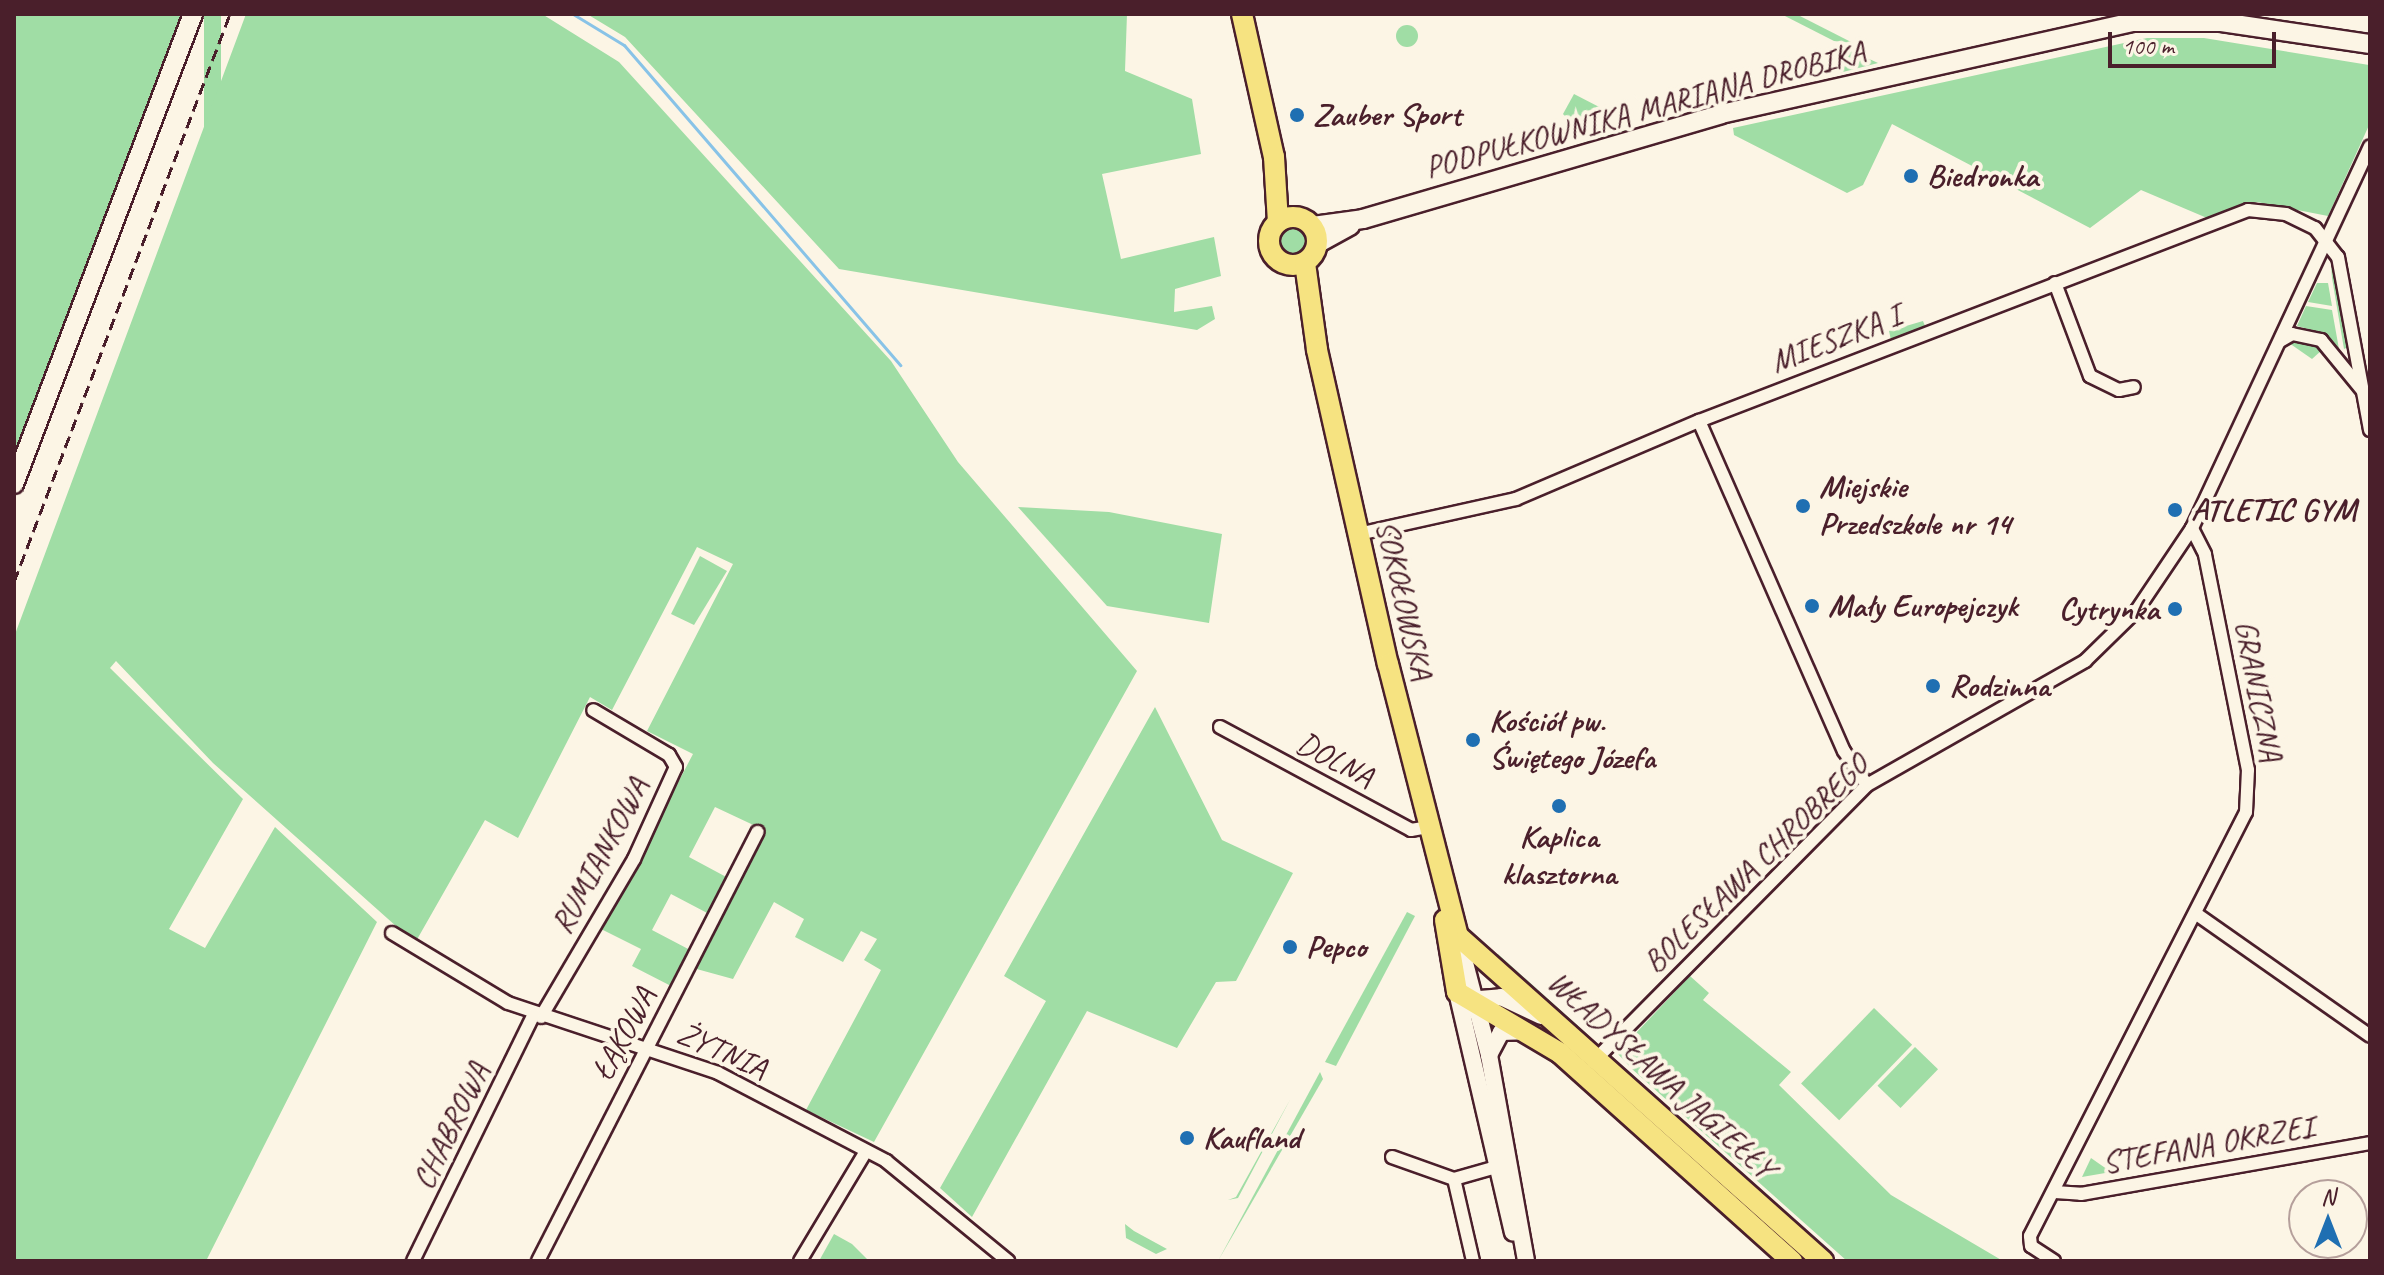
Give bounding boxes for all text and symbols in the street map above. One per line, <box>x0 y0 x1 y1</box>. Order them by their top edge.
scale bar <box>2112 16 2280 66</box>
text: 100 m <box>2122 31 2174 61</box>
street label: PODPUŁKOWNIKA MARIANA DROBIKA <box>1421 33 1869 187</box>
place label: Zauber Sport <box>1313 96 1461 134</box>
marker: Zauber Sport <box>1288 106 1306 124</box>
place label: Biedronka <box>1927 157 2038 195</box>
marker: Biedronka <box>1902 167 1920 185</box>
street label: MIESZKA I <box>1765 297 1907 381</box>
place label: Miejskie Przedszkole nr 14 <box>1819 469 2011 544</box>
place label: ATLETIC GYM <box>2191 491 2355 529</box>
marker: Miejskie Przedszkole nr 14 <box>1794 497 1812 515</box>
marker: ATLETIC GYM <box>2166 501 2184 519</box>
street label: SOKOŁOWSKA <box>1367 517 1441 683</box>
place label: Mały Europejczyk <box>1828 587 2018 625</box>
place label: Cytrynka <box>2059 590 2159 628</box>
marker: Mały Europejczyk <box>1803 597 1821 615</box>
marker: Cytrynka <box>2166 600 2184 618</box>
street label: GRANICZNA <box>2226 617 2290 765</box>
place label: Rodzinna <box>1949 667 2050 705</box>
marker: Rodzinna <box>1924 677 1942 695</box>
place label: Kościół pw. Świętego Józefa <box>1489 703 1655 778</box>
street label: DOLNA <box>1290 724 1380 796</box>
marker: Kościół pw. Świętego Józefa <box>1464 731 1482 749</box>
street label: BOLESŁAWA CHROBREGO <box>1635 747 1877 981</box>
street label: RUMIANKOWA <box>543 772 657 940</box>
marker: Kaplica klasztorna <box>1550 797 1568 815</box>
place label: Kaplica klasztorna <box>1501 819 1617 894</box>
place label: Pepco <box>1306 928 1366 966</box>
marker: Pepco <box>1281 938 1299 956</box>
street label: WŁADYSŁAWA JAGIEŁŁY <box>1539 963 1783 1187</box>
street label: ŁĄKOWA <box>584 981 664 1087</box>
street label: ŻYTNIA <box>671 1014 773 1088</box>
street label: CHABROWA <box>404 1057 498 1195</box>
street label: STEFANA OKRZEI <box>2100 1108 2316 1182</box>
place label: Kaufland <box>1203 1119 1300 1157</box>
marker: Kaufland <box>1178 1129 1196 1147</box>
north arrow <box>2288 1179 2368 1259</box>
text: N <box>2321 1183 2335 1211</box>

